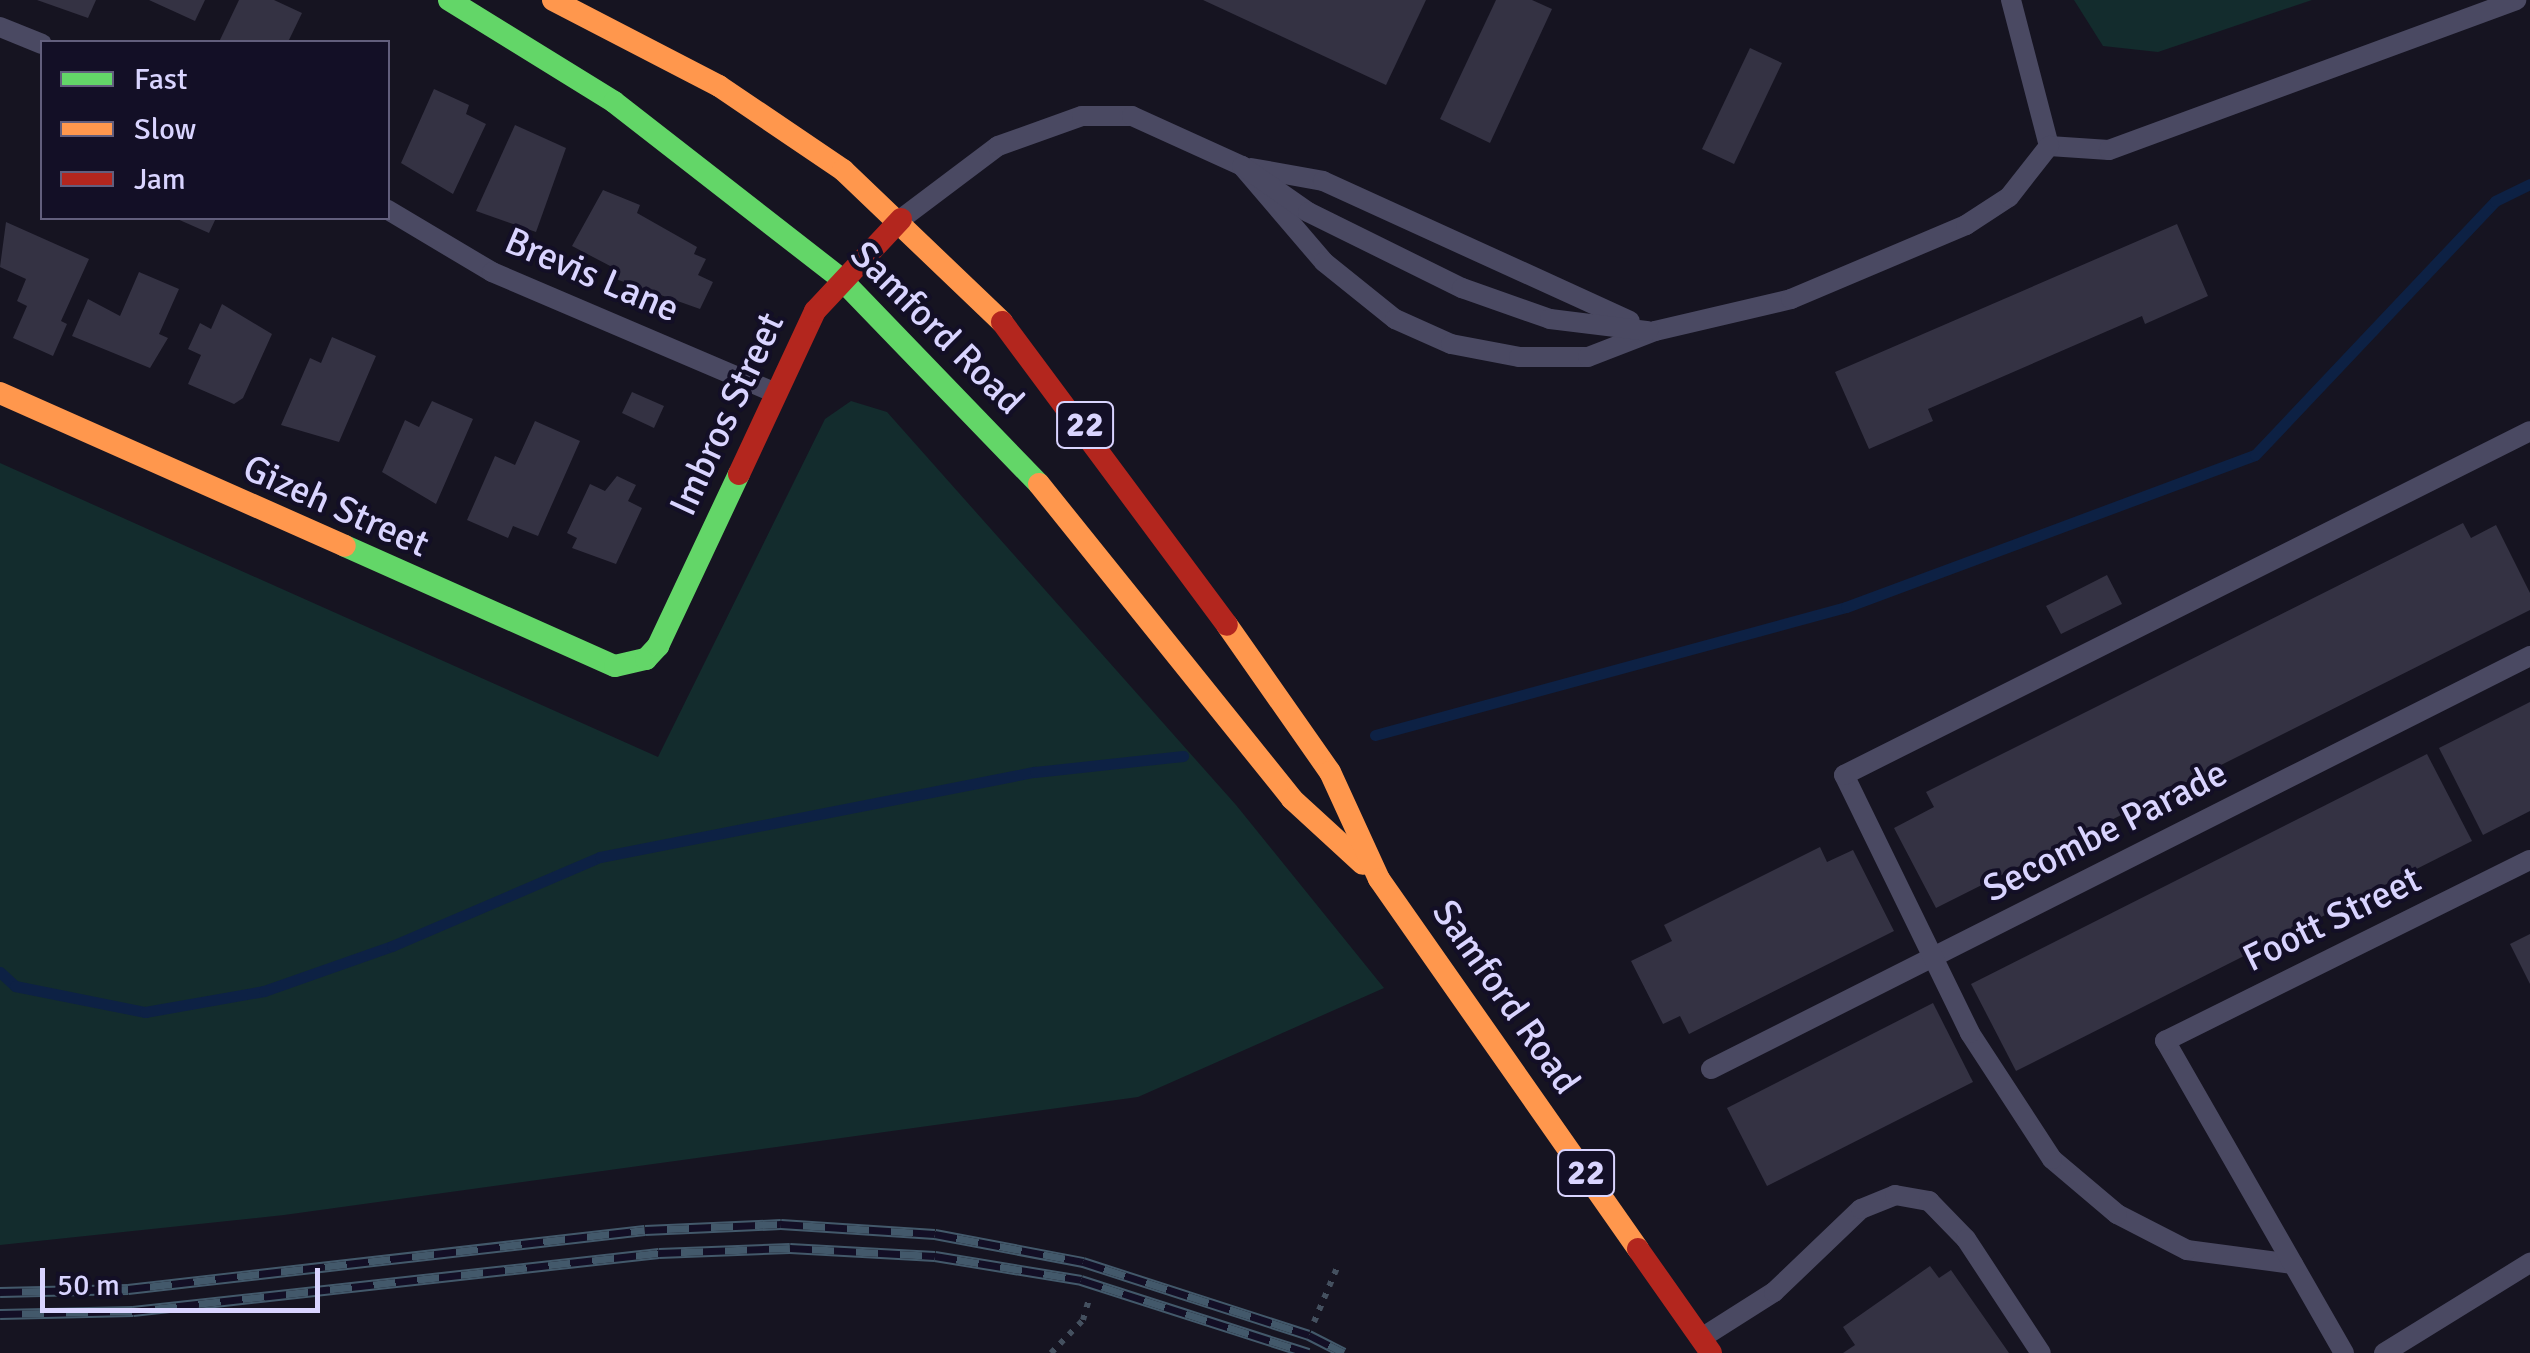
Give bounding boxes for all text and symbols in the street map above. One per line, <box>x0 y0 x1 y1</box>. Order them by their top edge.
legend <box>40 40 390 220</box>
text: Fast <box>134 61 187 98</box>
text: Slow <box>134 111 196 148</box>
text: Jam <box>134 161 186 198</box>
street label: Brevis Lane <box>498 218 686 332</box>
street label: Samford Road <box>841 232 1033 424</box>
street label: Imbros Street <box>660 305 794 523</box>
road number: 22 <box>1055 395 1115 455</box>
street label: Gizeh Street <box>236 445 436 567</box>
street label: Secombe Parade <box>1976 750 2234 912</box>
street label: Foott Street <box>2236 856 2428 982</box>
street label: Samford Road <box>1422 891 1590 1103</box>
road number: 22 <box>1556 1143 1616 1203</box>
scale bar <box>45 1248 325 1310</box>
text: 50 m <box>57 1267 120 1304</box>

